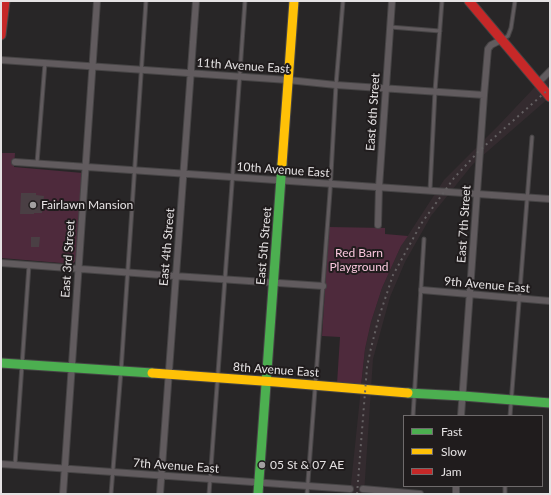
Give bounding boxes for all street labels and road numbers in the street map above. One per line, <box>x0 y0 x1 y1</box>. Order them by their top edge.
street label: 11th Avenue East <box>196 56 290 76</box>
street label: East 6th Street <box>363 73 383 151</box>
street label: 10th Avenue East <box>236 160 330 180</box>
street label: East 7th Street <box>454 185 474 263</box>
street label: East 5th Street <box>253 207 275 285</box>
street label: East 4th Street <box>156 208 178 286</box>
street label: East 3rd Street <box>58 220 78 298</box>
street label: 9th Avenue East <box>443 274 531 296</box>
street label: 8th Avenue East <box>233 360 319 380</box>
street label: 7th Avenue East <box>133 456 219 476</box>

